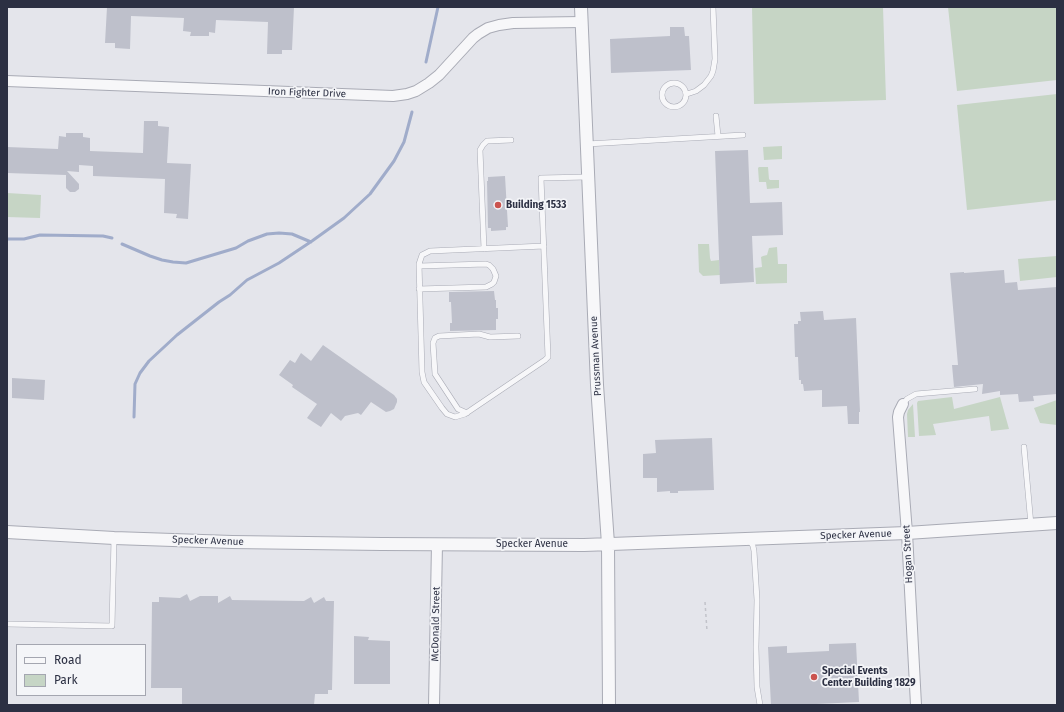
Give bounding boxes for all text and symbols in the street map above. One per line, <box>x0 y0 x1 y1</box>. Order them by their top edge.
street label: Iron Fighter Drive <box>268 86 346 100</box>
place label: Building 1533 <box>506 199 566 211</box>
marker: Building 1533 <box>493 200 503 210</box>
street label: Prussman Avenue <box>588 316 604 396</box>
street label: Hogan Street <box>900 524 916 584</box>
street label: Specker Avenue <box>820 528 892 542</box>
street label: Specker Avenue <box>172 534 244 548</box>
street label: Specker Avenue <box>496 538 568 550</box>
street label: McDonald Street <box>429 587 443 661</box>
legend <box>16 644 146 696</box>
text: Road <box>54 653 82 667</box>
place label: Special Events Center Building 1829 <box>822 665 916 688</box>
marker: Special Events Center Building 1829 <box>809 672 819 682</box>
text: Park <box>54 673 78 687</box>

